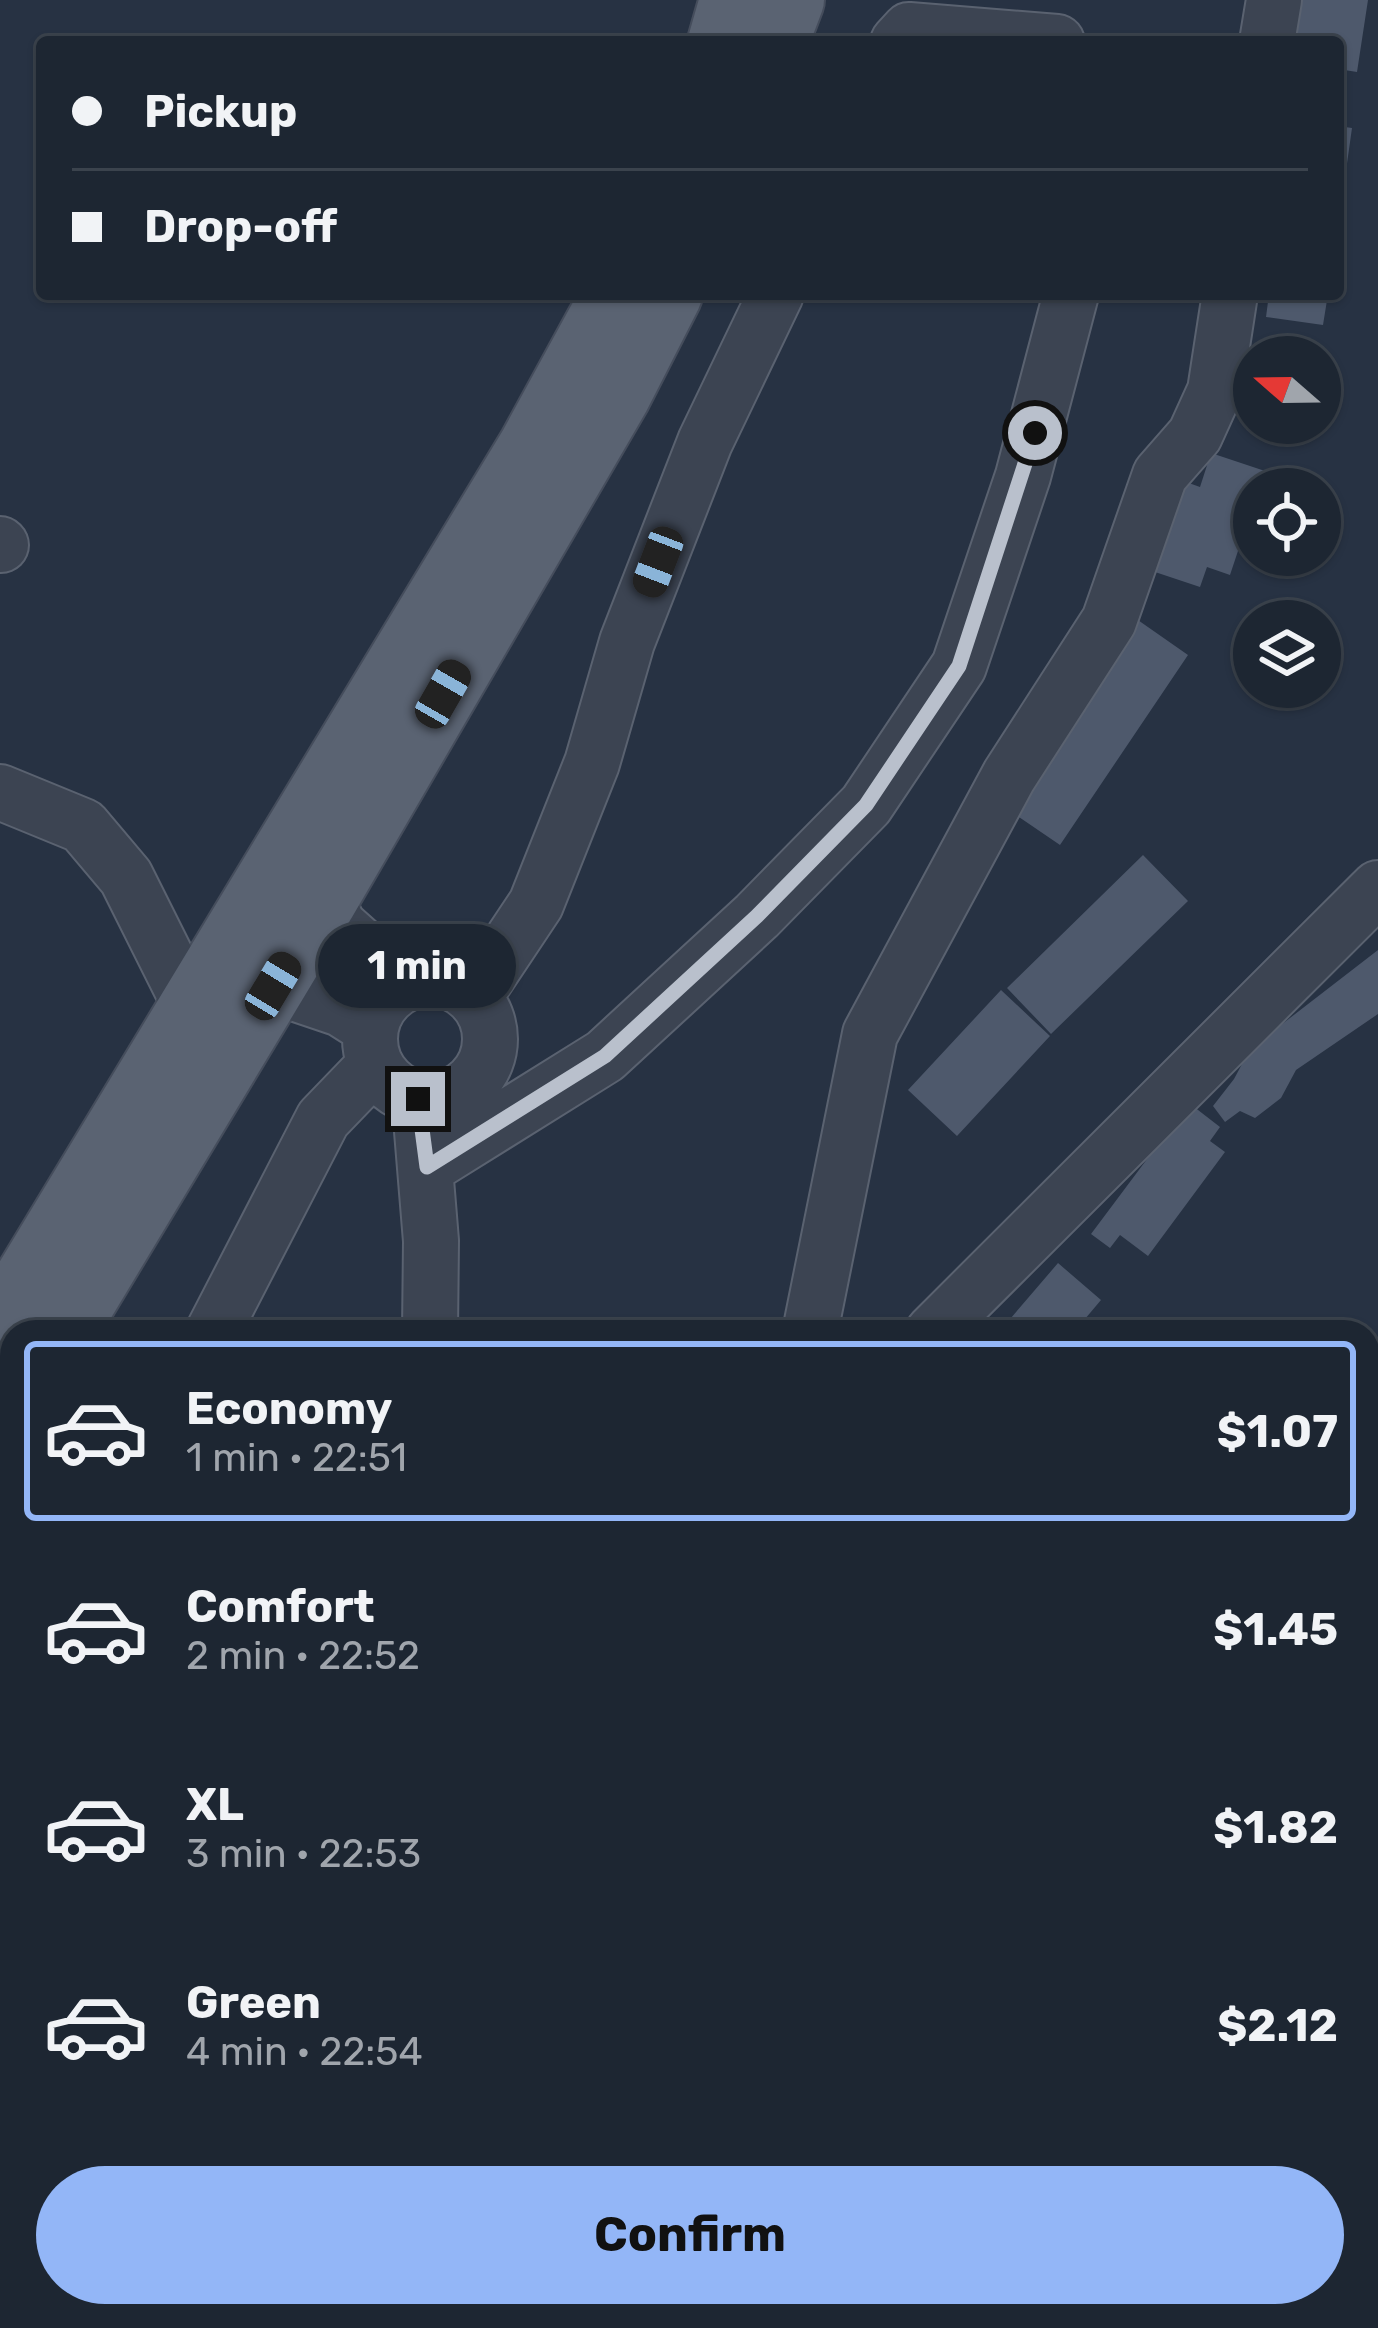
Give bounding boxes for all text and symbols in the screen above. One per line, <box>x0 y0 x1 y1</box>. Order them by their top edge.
text: Pickup <box>144 85 297 138</box>
text: Drop-off <box>144 200 337 253</box>
north arrow <box>1233 336 1341 444</box>
map controls <box>1233 336 1341 708</box>
route start <box>1008 406 1062 460</box>
button: locate <box>1233 468 1341 576</box>
car <box>628 522 688 602</box>
button: layers <box>1233 600 1341 708</box>
car <box>409 654 477 734</box>
callout: 1 min <box>319 925 517 1009</box>
text: 1 min <box>367 943 467 989</box>
car <box>239 946 307 1026</box>
route end <box>391 1072 445 1126</box>
icon: car <box>42 1377 150 1485</box>
text: Economy <box>186 1382 392 1435</box>
text: $1.07 <box>1217 1405 1338 1458</box>
text: 1 min · 22:51 <box>186 1435 407 1481</box>
icon: car <box>42 1575 150 1683</box>
text: Comfort <box>186 1580 375 1633</box>
text: $1.45 <box>1213 1603 1338 1656</box>
text: 2 min · 22:52 <box>186 1633 420 1679</box>
icon: car <box>42 1773 150 1881</box>
text: XL <box>186 1778 244 1831</box>
text: $1.82 <box>1213 1801 1338 1854</box>
text: 3 min · 22:53 <box>186 1831 421 1877</box>
icon: car <box>42 1971 150 2079</box>
text: Green <box>186 1976 321 2029</box>
text: $2.12 <box>1217 1999 1338 2052</box>
text: 4 min · 22:54 <box>186 2029 423 2075</box>
button: Confirm <box>36 2166 1344 2304</box>

